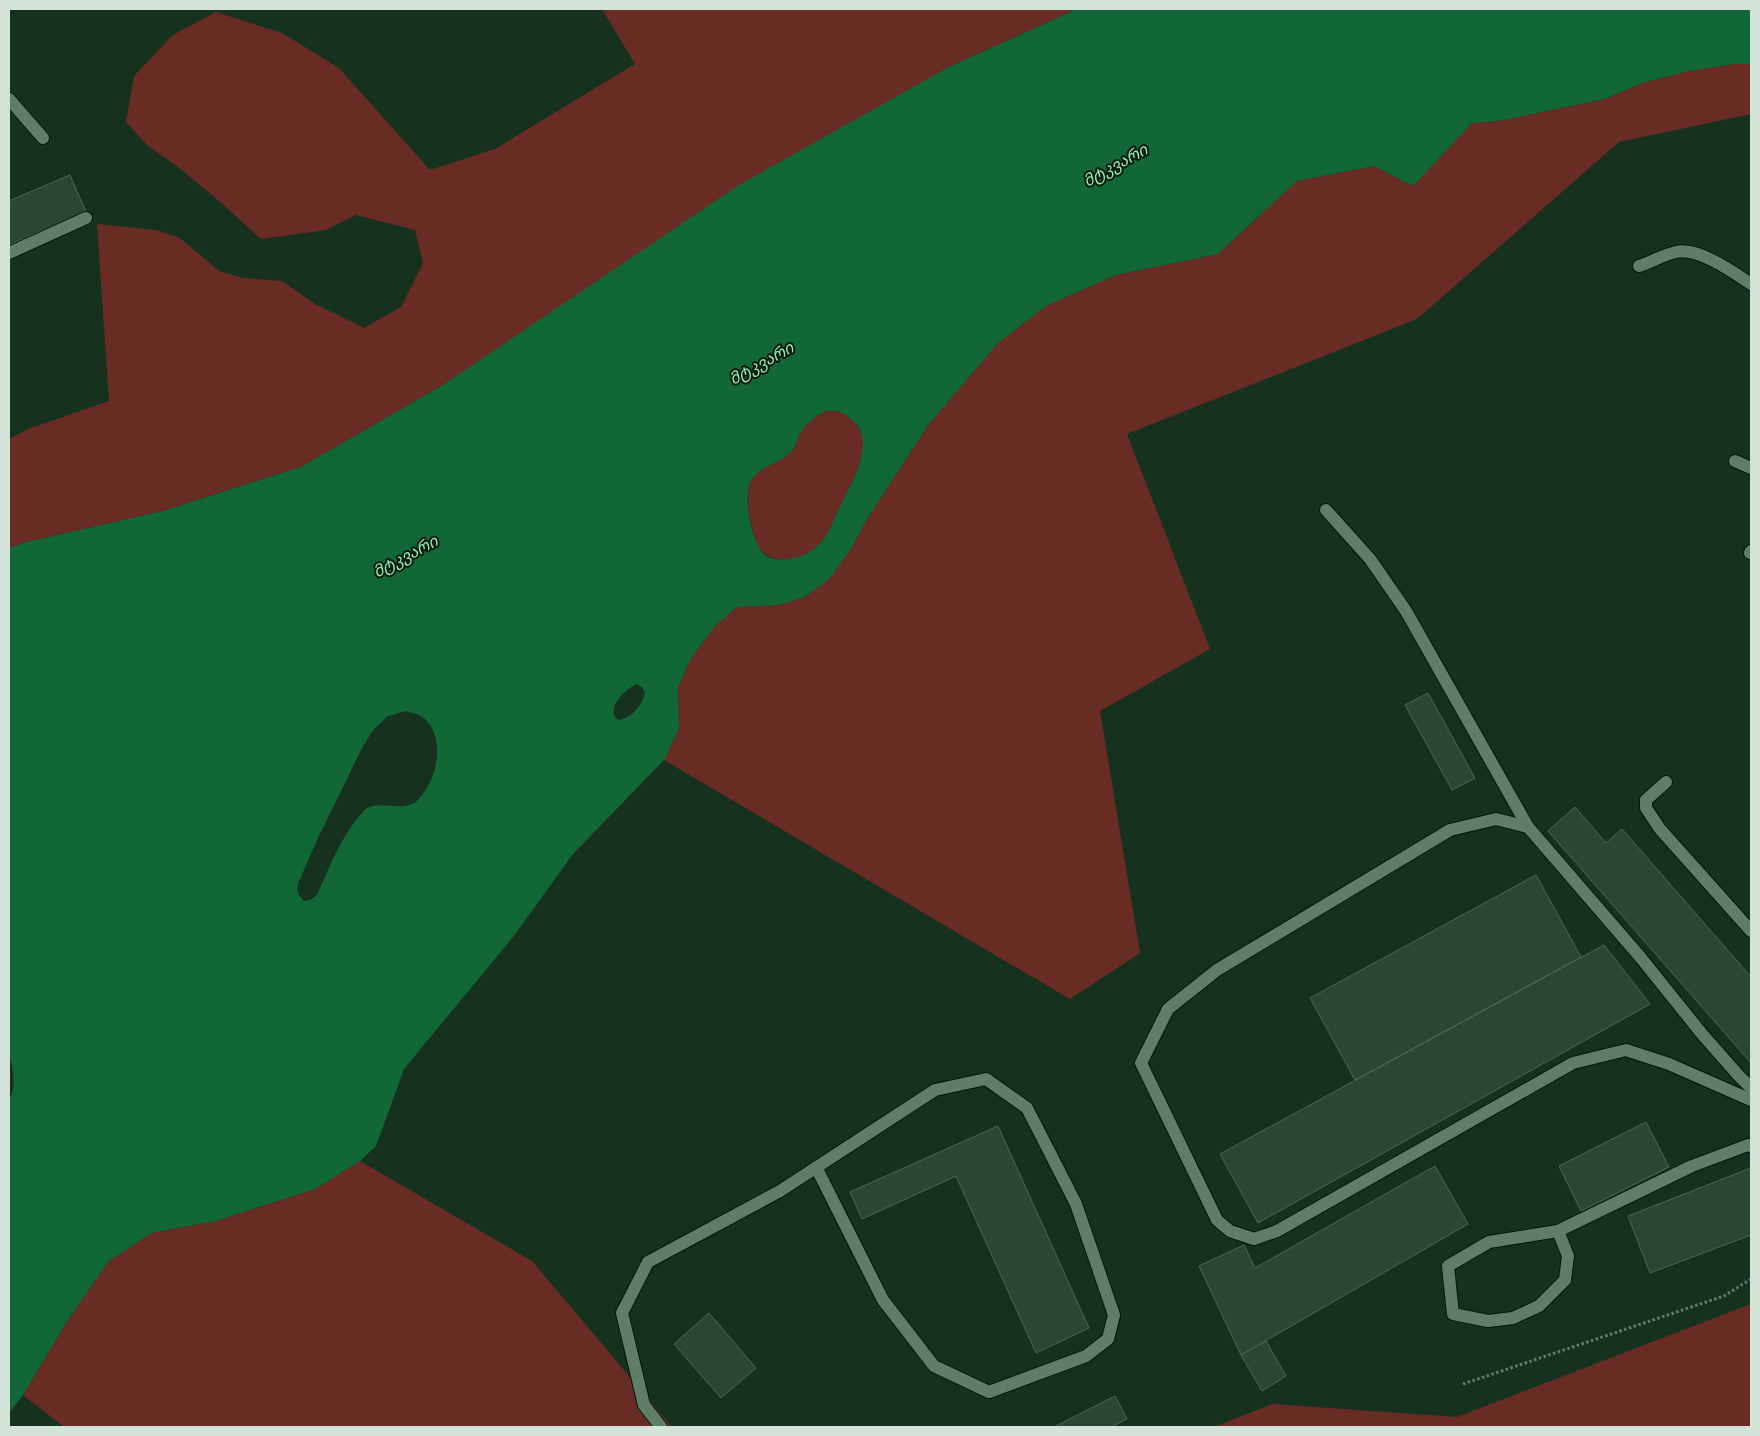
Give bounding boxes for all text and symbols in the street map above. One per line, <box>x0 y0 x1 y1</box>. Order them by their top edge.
water label: მტკვარი <box>1080 140 1152 192</box>
water label: მტკვარი <box>726 338 798 390</box>
water label: მტკვარი <box>370 532 442 582</box>

